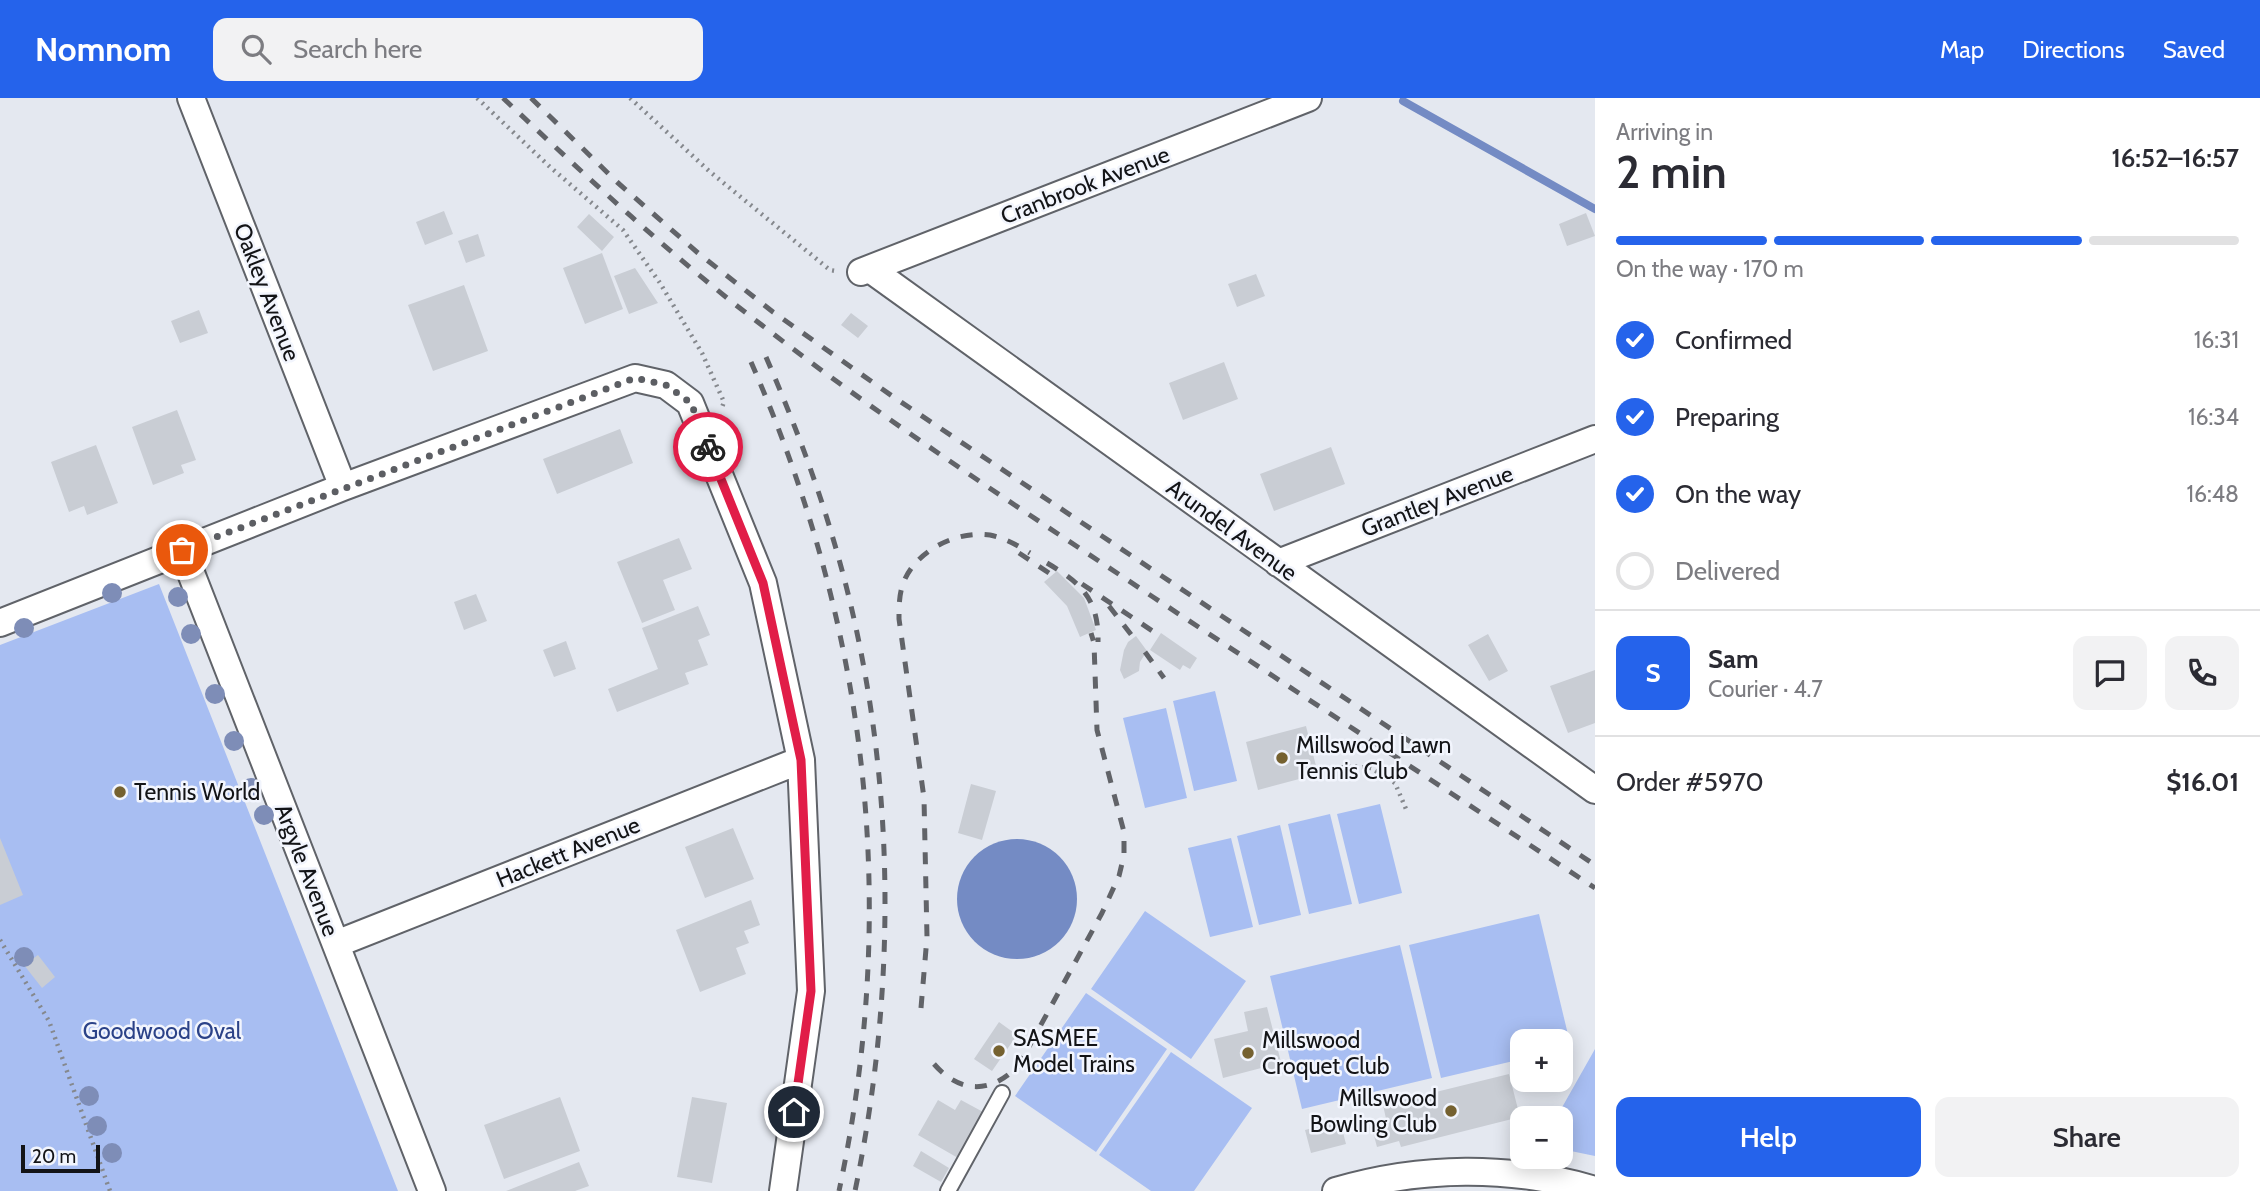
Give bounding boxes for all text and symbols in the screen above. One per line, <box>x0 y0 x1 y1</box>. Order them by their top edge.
search box <box>213 18 703 81</box>
text: Nomnom <box>35 29 171 69</box>
icon: search <box>237 30 275 68</box>
text: Search here <box>293 33 422 65</box>
text: Map <box>1940 35 1984 64</box>
text: Directions <box>2022 35 2125 64</box>
text: Saved <box>2163 35 2225 64</box>
text: Arriving in <box>1616 118 1713 146</box>
street label: Cranbrook Avenue <box>997 140 1174 230</box>
text: 16:52–16:57 <box>2112 142 2239 174</box>
text: 2 min <box>1616 144 1727 200</box>
street label: Oakley Avenue <box>228 219 306 365</box>
text: On the way · 170 m <box>1616 255 1804 283</box>
icon: check <box>1616 321 1654 359</box>
text: Confirmed <box>1675 324 1792 356</box>
text: 16:31 <box>2194 326 2239 354</box>
icon: check <box>1616 398 1654 436</box>
text: Preparing <box>1675 401 1779 433</box>
text: 16:34 <box>2188 403 2239 431</box>
courier <box>673 412 743 482</box>
icon: bike <box>689 428 727 466</box>
street label: Grantley Avenue <box>1357 459 1517 543</box>
street label: Arundel Avenue <box>1161 473 1303 587</box>
icon: check <box>1616 475 1654 513</box>
text: On the way <box>1675 478 1801 510</box>
text: 16:48 <box>2186 480 2239 508</box>
pin <box>152 520 212 580</box>
icon: bag <box>163 531 201 569</box>
text: Delivered <box>1675 555 1780 587</box>
button: chat <box>2073 636 2147 710</box>
button: phone <box>2165 636 2239 710</box>
text: Sam <box>1708 643 1759 675</box>
text: S <box>1645 657 1661 689</box>
text: Courier · 4.7 <box>1708 675 1823 703</box>
place label: Millswood Lawn Tennis Club <box>1296 731 1451 785</box>
marker: Millswood Lawn Tennis Club <box>1274 750 1290 766</box>
text: Order #5970 <box>1616 766 1764 798</box>
text: $16.01 <box>2166 766 2239 798</box>
place label: Tennis World <box>134 778 260 806</box>
marker: Tennis World <box>112 784 128 800</box>
street label: Argyle Avenue <box>269 800 345 940</box>
street label: Hackett Avenue <box>492 810 644 894</box>
park label: Goodwood Oval <box>83 1017 242 1045</box>
place label: SASMEE Model Trains <box>1013 1024 1135 1078</box>
place label: Millswood Croquet Club <box>1262 1026 1390 1080</box>
map controls <box>1510 1029 1573 1169</box>
button: + <box>1510 1029 1573 1092</box>
marker: SASMEE Model Trains <box>991 1043 1007 1059</box>
marker: Millswood Croquet Club <box>1240 1045 1256 1061</box>
pin <box>764 1082 824 1142</box>
place label: Millswood Bowling Club <box>1310 1084 1437 1138</box>
icon: home <box>775 1093 813 1131</box>
button: Help <box>1616 1097 1921 1177</box>
button: Share <box>1935 1097 2239 1177</box>
marker: Millswood Bowling Club <box>1443 1103 1459 1119</box>
button: − <box>1510 1106 1573 1169</box>
scale bar <box>21 1142 100 1174</box>
text: 20 m <box>32 1145 76 1168</box>

